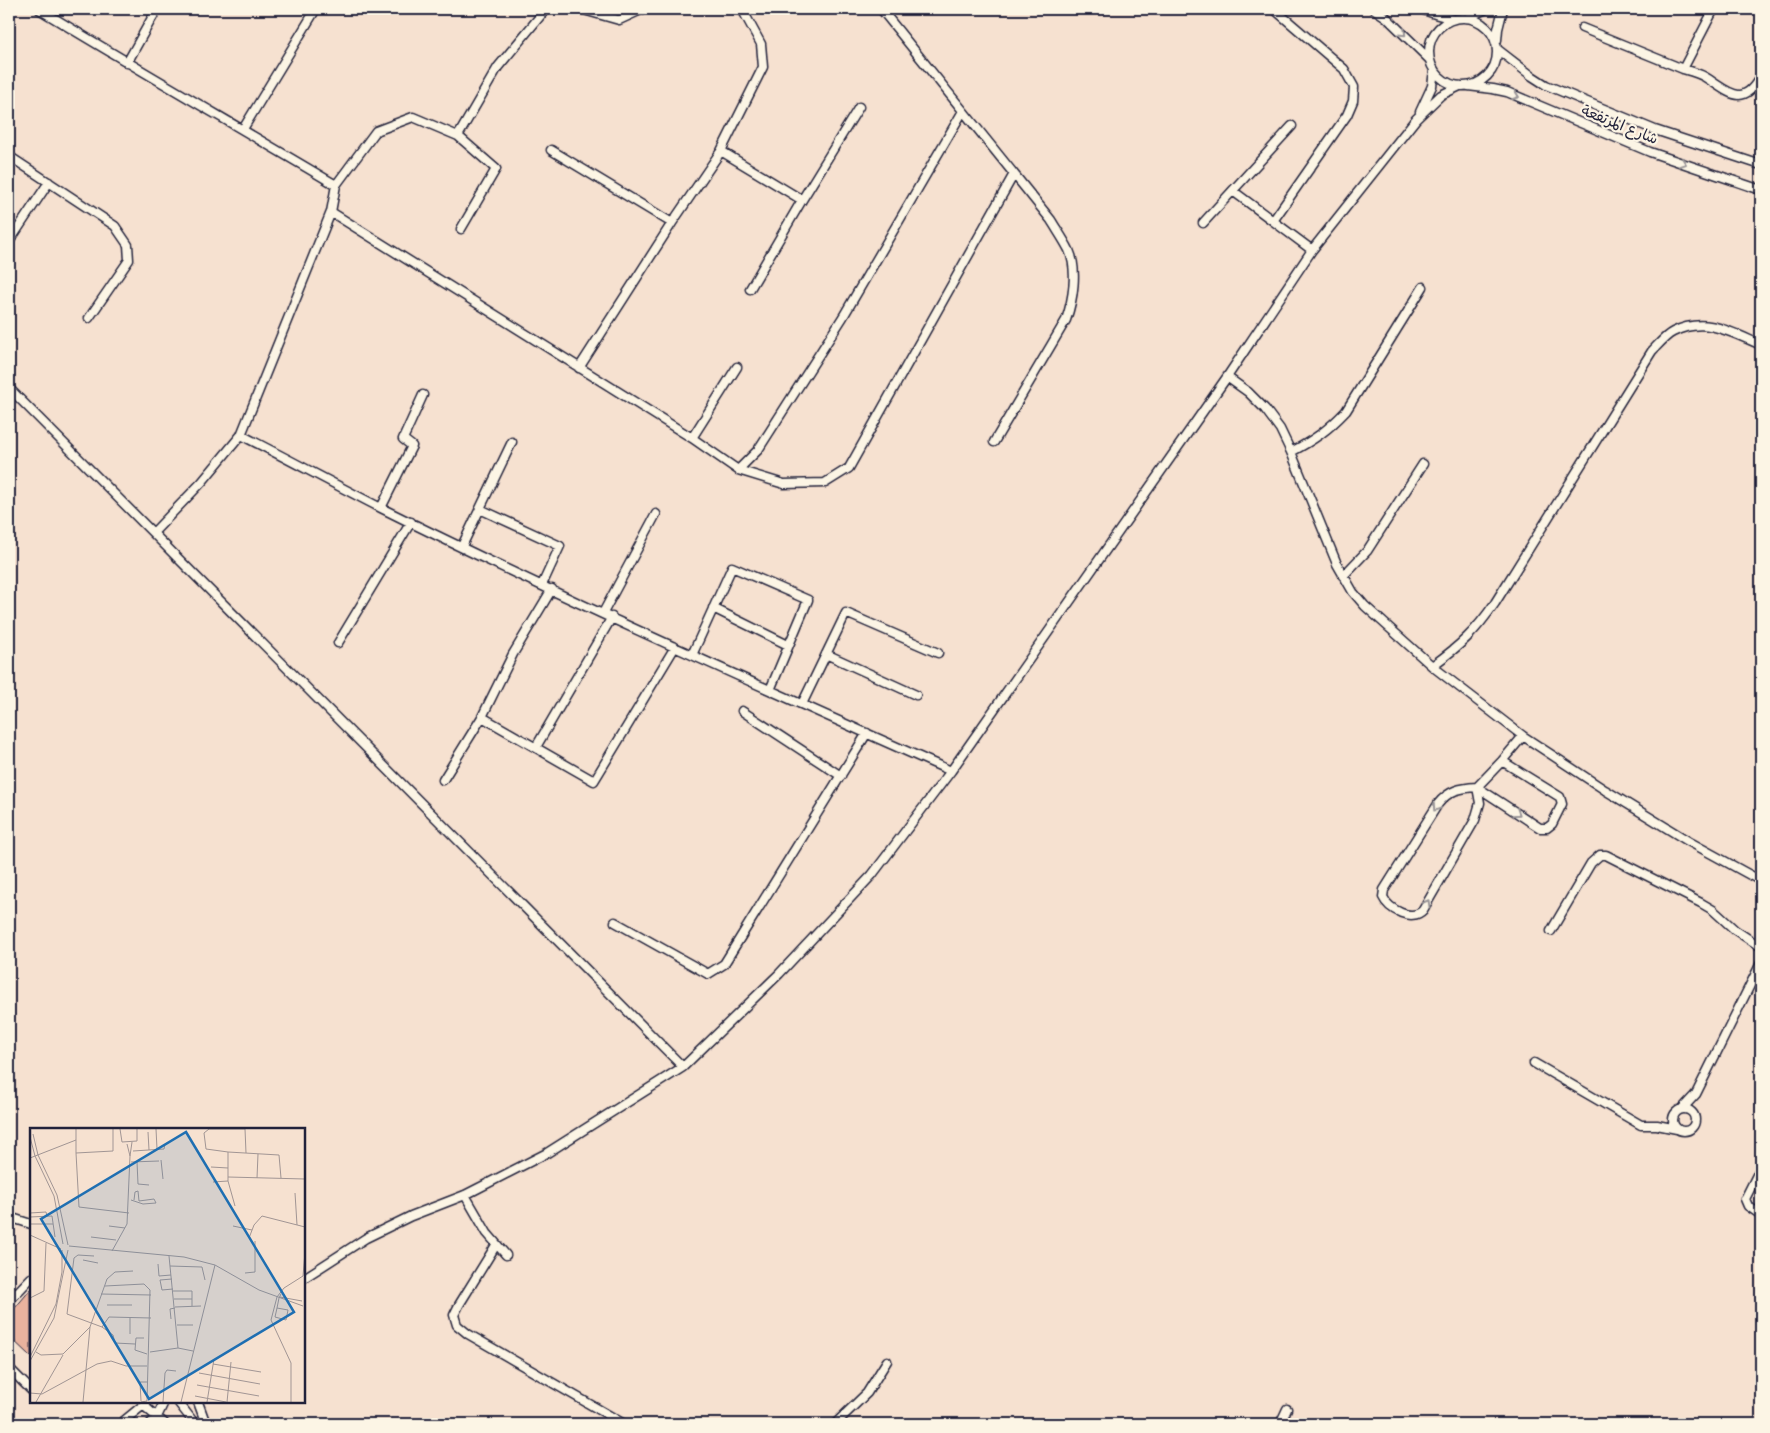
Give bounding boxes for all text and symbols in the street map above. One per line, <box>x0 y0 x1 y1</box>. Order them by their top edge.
one-way arrow <box>1397 28 1406 37</box>
one-way arrow <box>1511 90 1520 100</box>
street label: شارع المرتفعة <box>1578 100 1661 149</box>
one-way arrow <box>1678 157 1686 167</box>
one-way arrow <box>1433 802 1442 811</box>
one-way arrow <box>1512 807 1521 816</box>
one-way arrow <box>1421 900 1431 909</box>
inset map <box>30 1128 305 1403</box>

